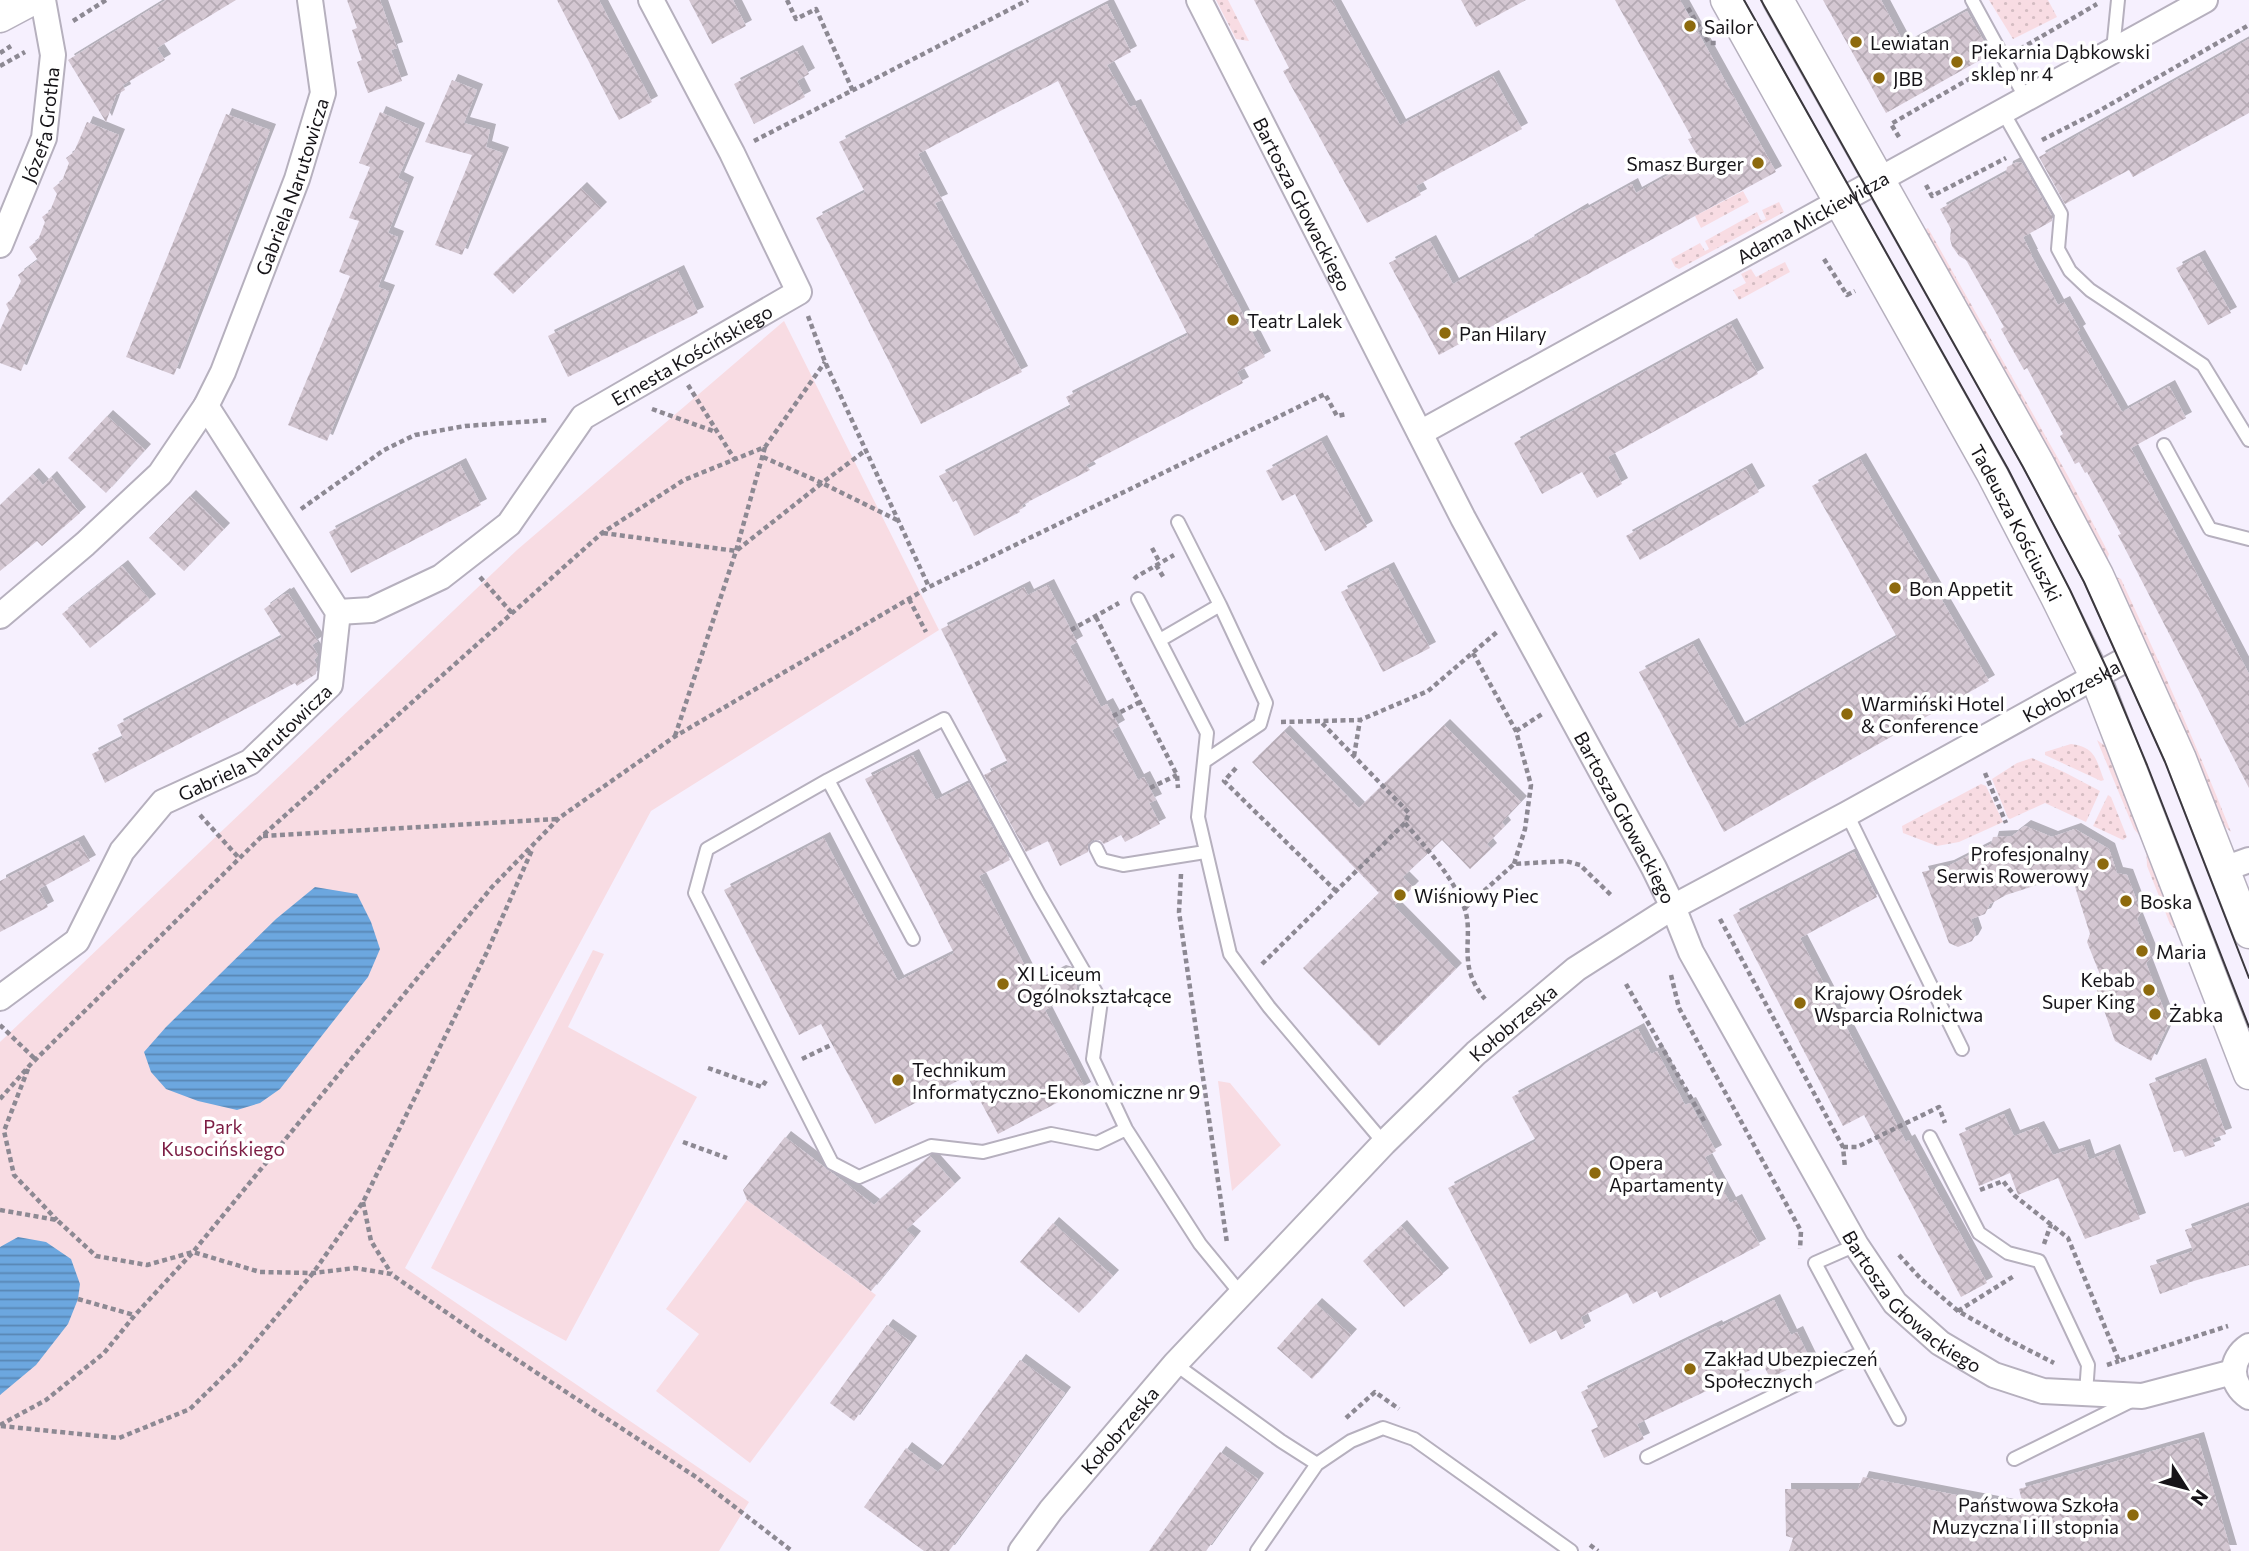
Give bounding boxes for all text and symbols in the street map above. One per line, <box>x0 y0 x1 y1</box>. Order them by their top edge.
place label: Sailor <box>1704 15 1754 38</box>
marker: Sailor <box>1682 18 1698 34</box>
place label: Lewiatan <box>1870 31 1949 54</box>
marker: Lewiatan <box>1848 34 1864 50</box>
place label: Piekarnia Dąbkowski sklep nr 4 <box>1971 40 2150 85</box>
marker: Piekarnia Dąbkowski sklep nr 4 <box>1949 54 1965 70</box>
street label: Józefa Grotha <box>16 66 63 186</box>
place label: JBB <box>1893 67 1923 90</box>
marker: JBB <box>1871 70 1887 86</box>
street label: Gabriela Narutowicza <box>250 95 332 278</box>
street label: Bartosza Głowackiego <box>1249 113 1357 295</box>
place label: Smasz Burger <box>1626 152 1744 175</box>
marker: Smasz Burger <box>1750 155 1766 171</box>
street label: Adama Mickiewicza <box>1732 165 1892 268</box>
street label: Ernesta Kościńskiego <box>607 299 776 410</box>
place label: Teatr Lalek <box>1247 309 1343 332</box>
marker: Teatr Lalek <box>1225 312 1241 328</box>
place label: Pan Hilary <box>1459 322 1547 345</box>
marker: Pan Hilary <box>1437 325 1453 341</box>
street label: Tadeusza Kościuszki <box>1966 440 2068 605</box>
place label: Bon Appetit <box>1909 577 2013 600</box>
marker: Bon Appetit <box>1887 580 1903 596</box>
street label: Kołobrzeska <box>2018 654 2123 726</box>
street label: Gabriela Narutowicza <box>174 679 336 805</box>
place label: Warmiński Hotel & Conference <box>1861 692 2005 737</box>
marker: Warmiński Hotel & Conference <box>1839 706 1855 722</box>
street label: Bartosza Głowackiego <box>1570 727 1681 907</box>
place label: Profesjonalny Serwis Rowerowy <box>1937 842 2089 887</box>
marker: Profesjonalny Serwis Rowerowy <box>2095 856 2111 872</box>
place label: Wiśniowy Piec <box>1414 884 1539 907</box>
marker: Wiśniowy Piec <box>1392 887 1408 903</box>
place label: Boska <box>2140 890 2192 913</box>
marker: Boska <box>2118 893 2134 909</box>
place label: Maria <box>2156 940 2206 963</box>
marker: Maria <box>2134 943 2150 959</box>
place label: XI Liceum Ogólnokształcące <box>1017 962 1172 1007</box>
place label: Kebab Super King <box>2042 968 2135 1013</box>
marker: XI Liceum Ogólnokształcące <box>995 976 1011 992</box>
street label: Kołobrzeska <box>1464 979 1561 1065</box>
place label: Krajowy Ośrodek Wsparcia Rolnictwa <box>1814 981 1983 1026</box>
marker: Kebab Super King <box>2141 982 2157 998</box>
marker: Krajowy Ośrodek Wsparcia Rolnictwa <box>1792 995 1808 1011</box>
place label: Żabka <box>2169 1003 2223 1026</box>
marker: Żabka <box>2147 1006 2163 1022</box>
place label: Technikum Informatyczno-Ekonomiczne nr 9 <box>912 1058 1200 1103</box>
marker: Technikum Informatyczno-Ekonomiczne nr 9 <box>890 1072 906 1088</box>
park label: Park Kusocińskiego <box>161 1115 285 1160</box>
place label: Opera Apartamenty <box>1609 1151 1724 1196</box>
marker: Opera Apartamenty <box>1587 1165 1603 1181</box>
street label: Bartosza Głowackiego <box>1838 1226 1986 1377</box>
place label: Zakład Ubezpieczeń Społecznych <box>1704 1347 1878 1392</box>
marker: Zakład Ubezpieczeń Społecznych <box>1682 1361 1698 1377</box>
street label: Kołobrzeska <box>1075 1381 1163 1478</box>
north arrow <box>2151 1453 2221 1523</box>
text: N <box>2187 1486 2214 1511</box>
place label: Państwowa Szkoła Muzyczna I i II stopnia <box>1932 1493 2119 1538</box>
marker: Państwowa Szkoła Muzyczna I i II stopnia <box>2125 1507 2141 1523</box>

